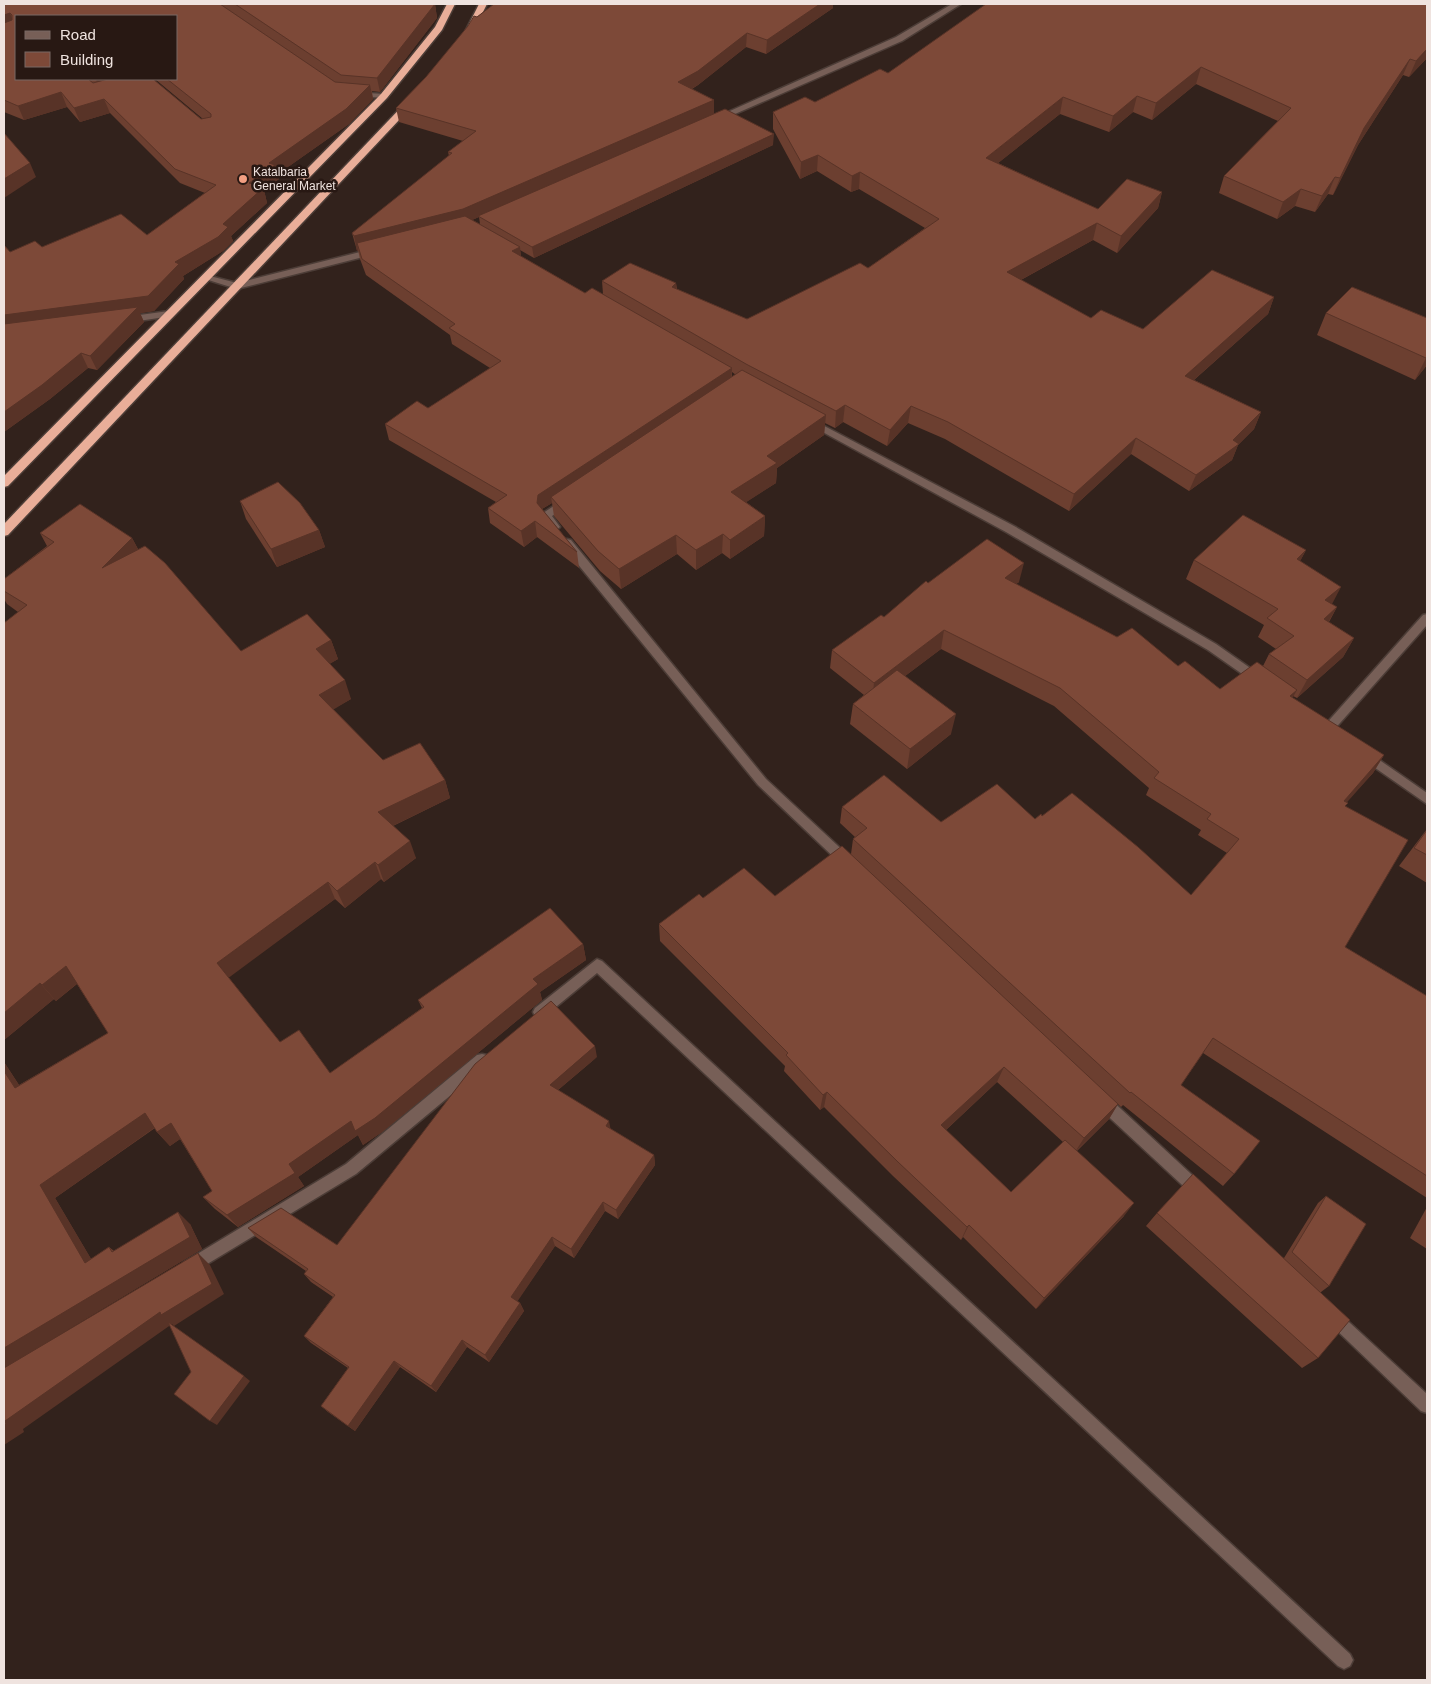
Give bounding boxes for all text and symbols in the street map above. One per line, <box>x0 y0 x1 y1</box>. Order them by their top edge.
legend <box>15 15 178 80</box>
text: Road <box>60 26 96 43</box>
text: Building <box>60 51 113 68</box>
place label: Katalbaria General Market <box>253 165 336 193</box>
marker: Katalbaria General Market <box>237 173 249 185</box>

